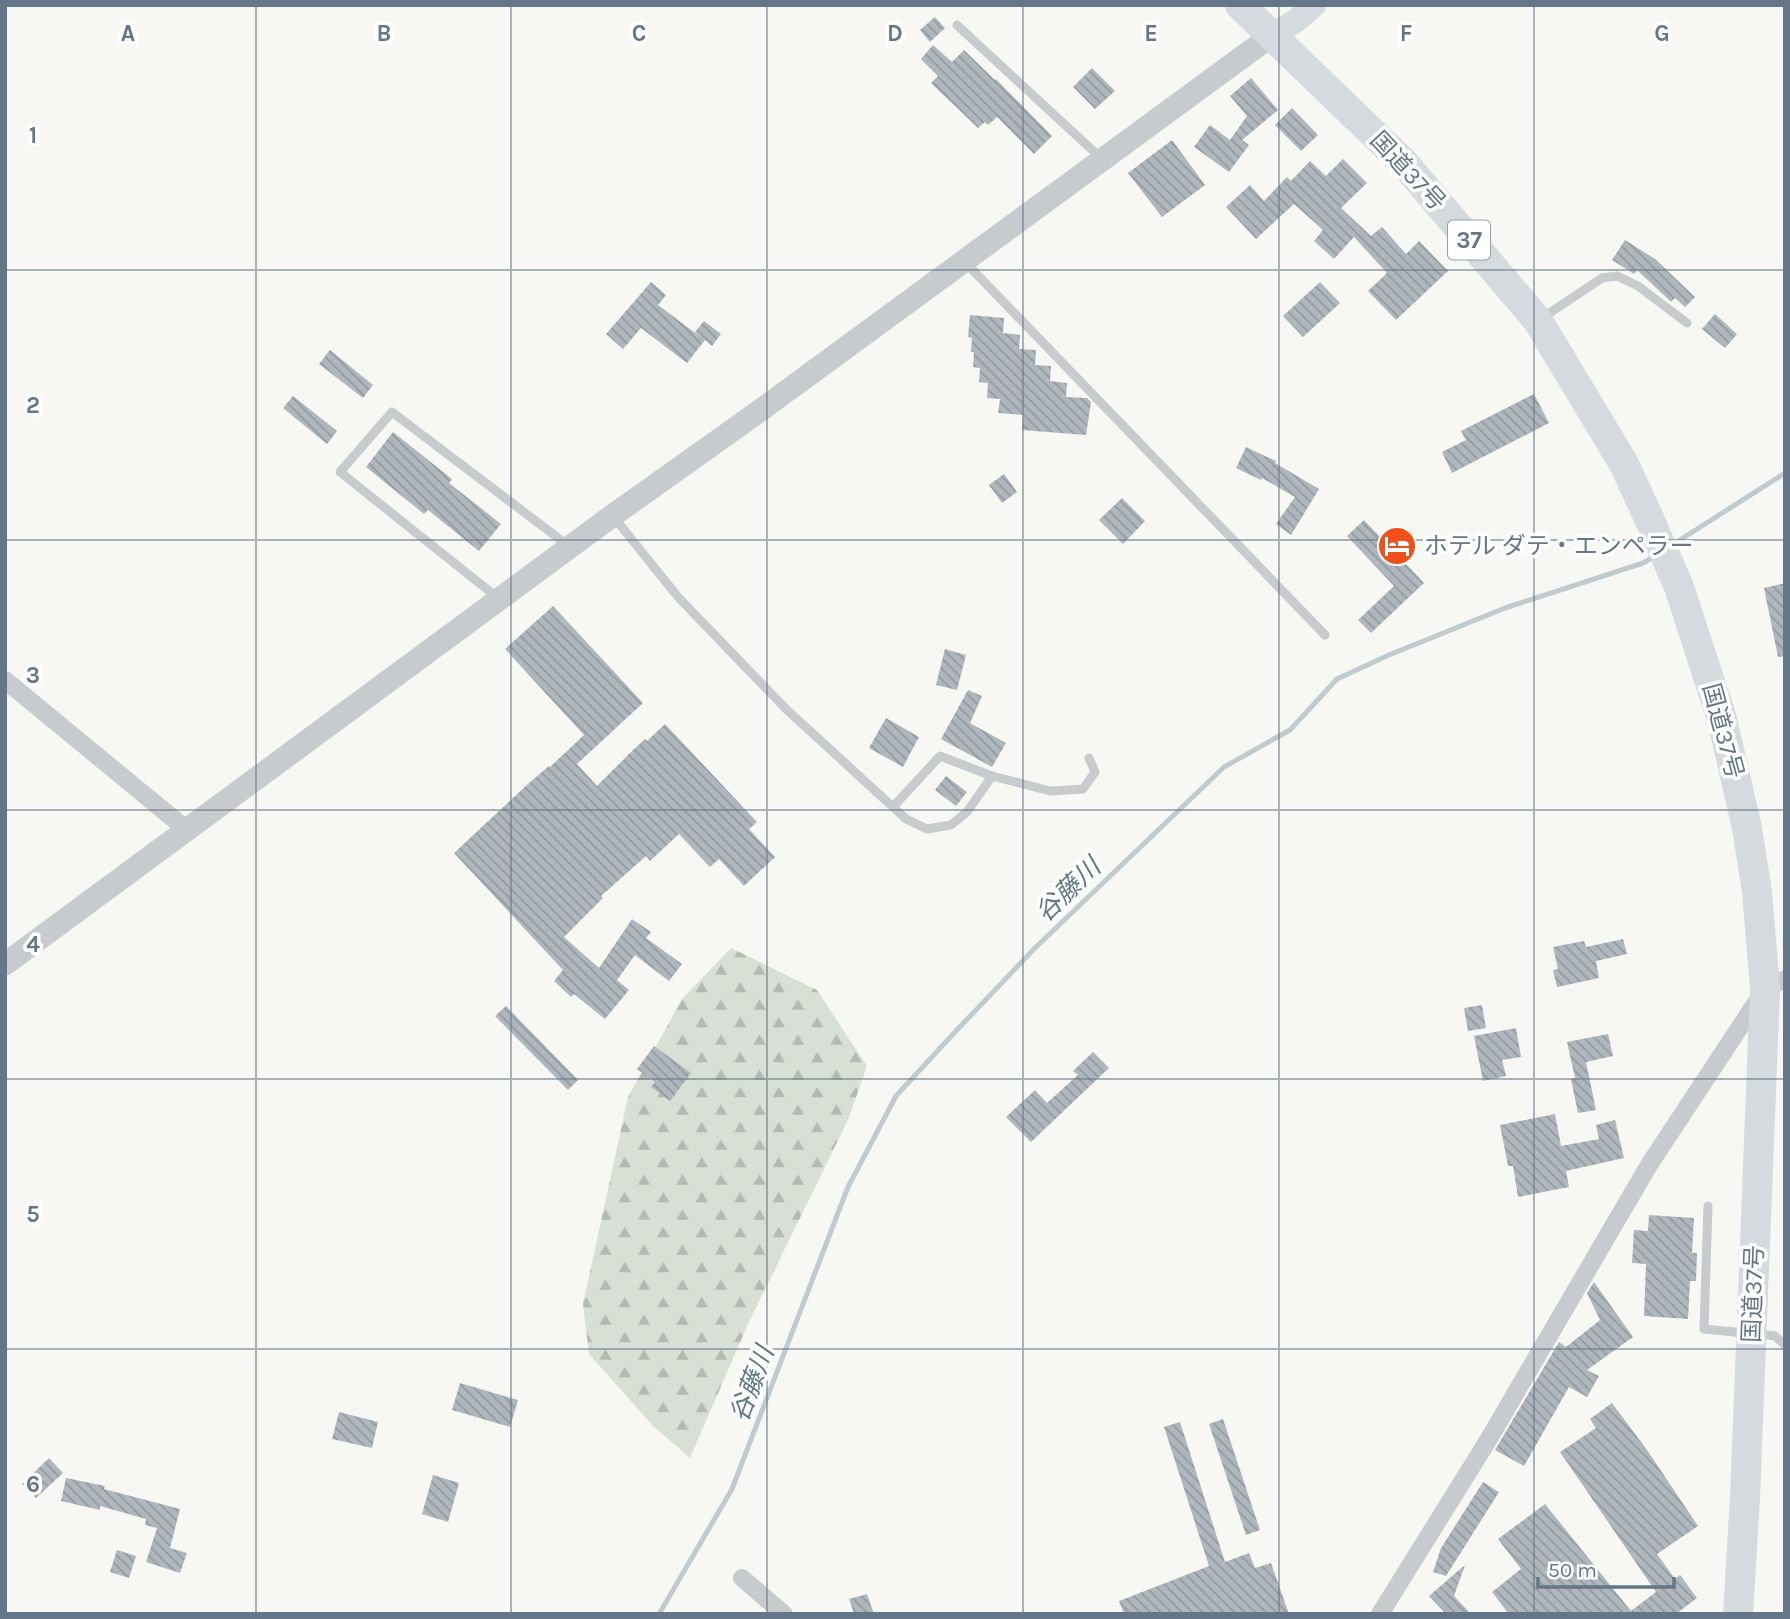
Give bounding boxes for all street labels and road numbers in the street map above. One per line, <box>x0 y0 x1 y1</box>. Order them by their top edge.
street label: 国道37号 <box>1365 126 1451 216</box>
road number: 37 <box>1448 220 1490 260</box>
street label: 国道37号 <box>1697 680 1749 782</box>
street label: 国道37号 <box>1737 1245 1769 1343</box>

